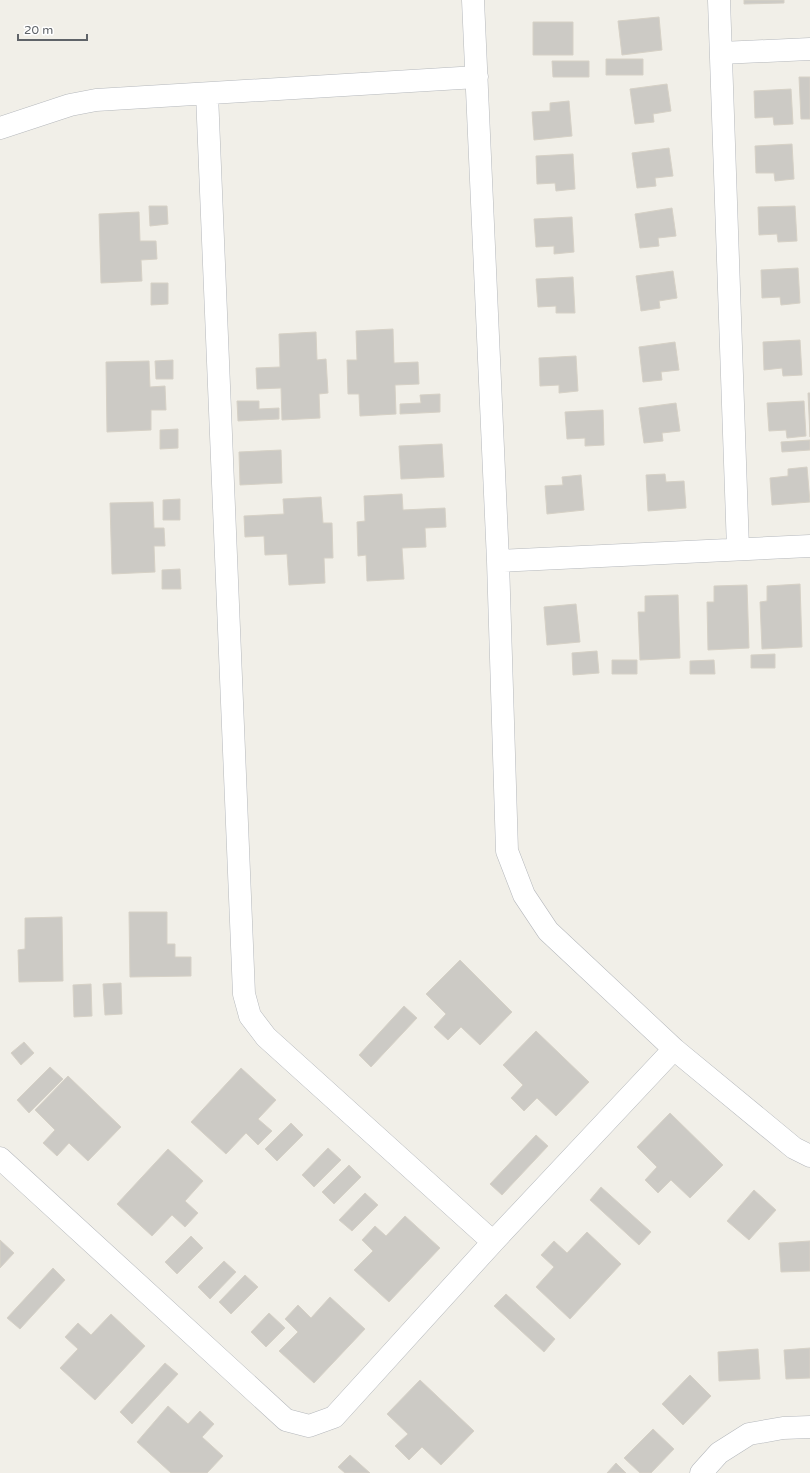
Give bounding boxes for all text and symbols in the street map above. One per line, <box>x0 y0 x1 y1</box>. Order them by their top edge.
scale bar <box>18 16 87 42</box>
text: 20 m <box>24 23 53 37</box>

